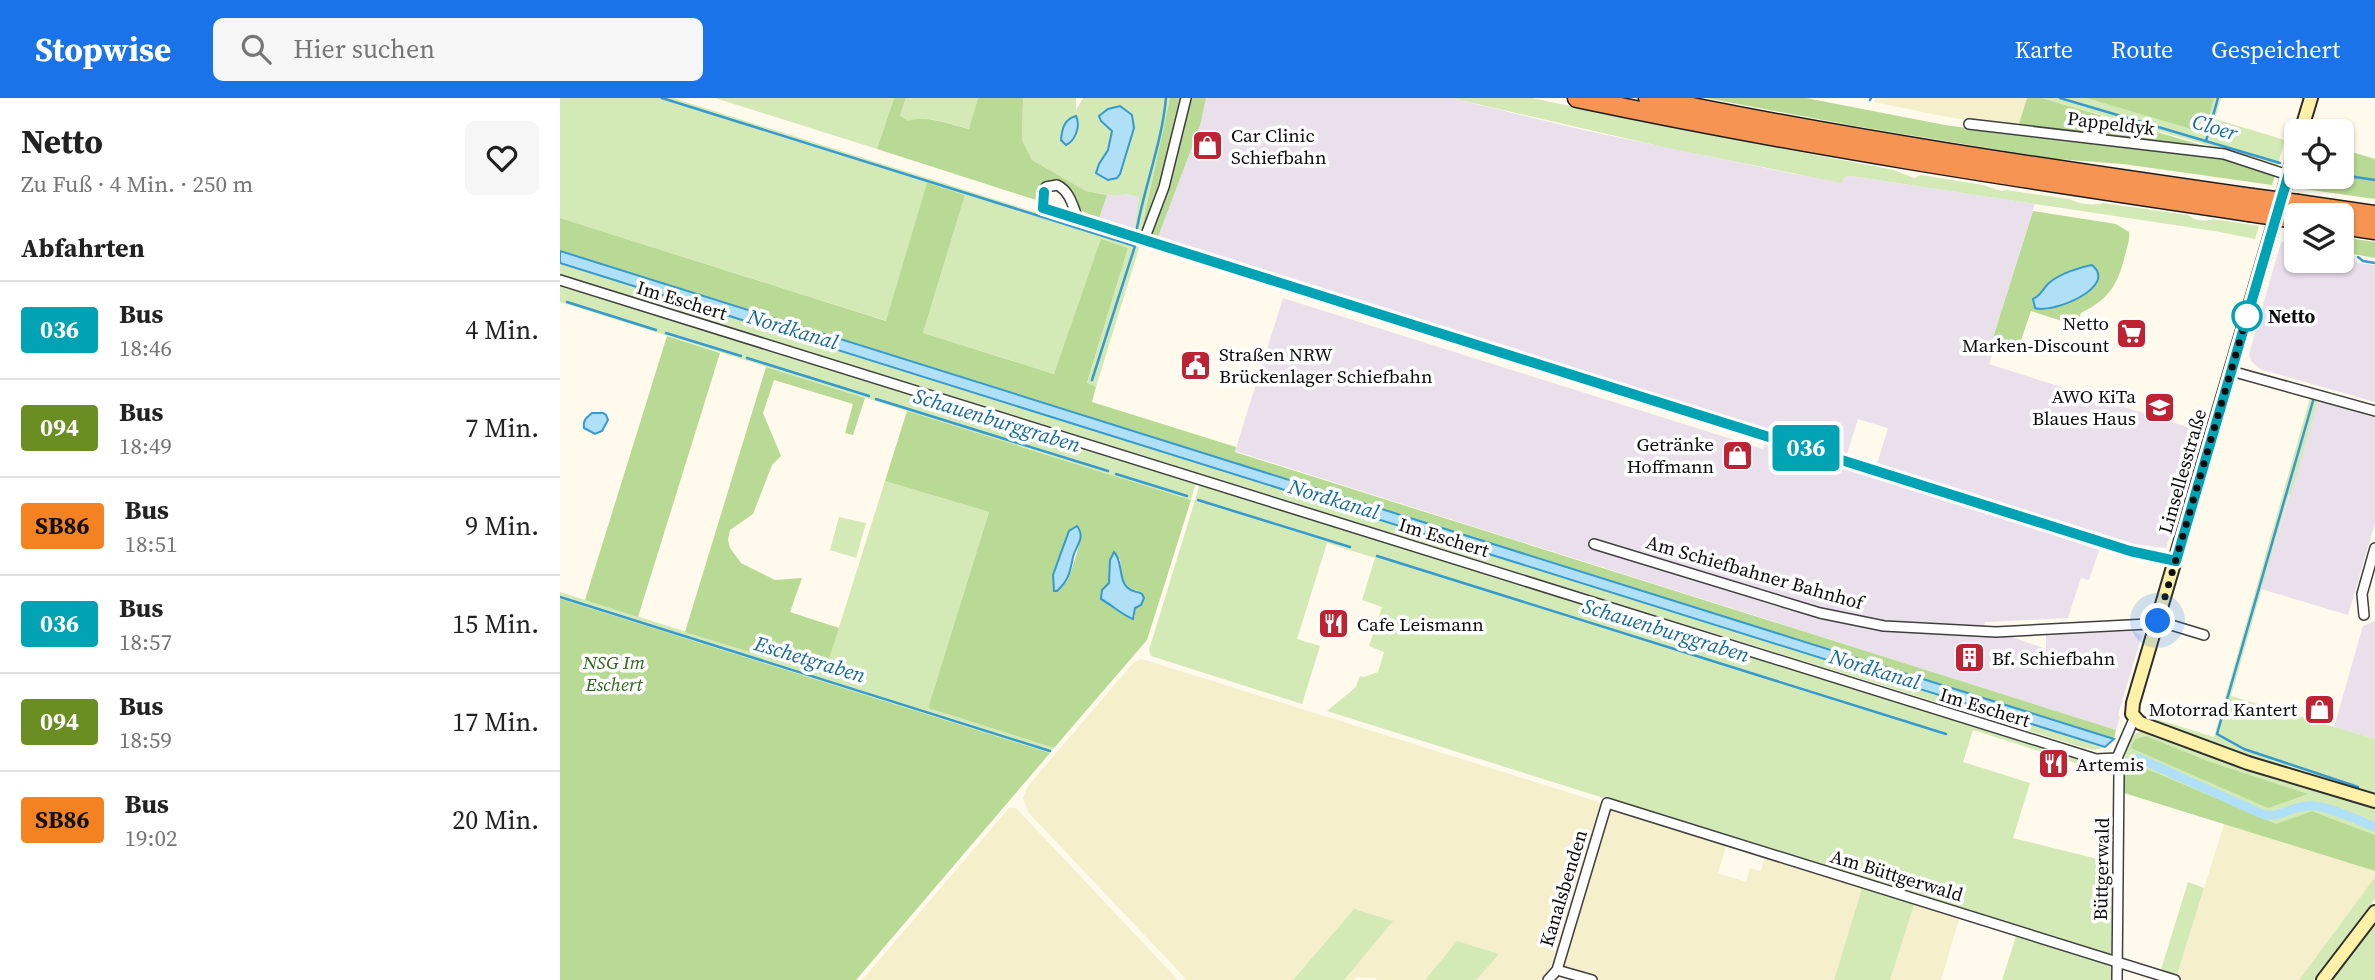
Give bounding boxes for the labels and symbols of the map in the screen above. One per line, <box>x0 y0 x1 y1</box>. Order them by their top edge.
street label: Pappeldyk <box>2066 105 2157 141</box>
water label: Cloer <box>2189 106 2242 148</box>
place label: Car Clinic Schiefbahn <box>1231 122 1326 170</box>
shop icon: Car Clinic Schiefbahn <box>1191 129 1225 163</box>
street label: Im Eschert <box>634 274 731 326</box>
water label: Nordkanal <box>743 301 842 356</box>
marker: Netto <box>2232 301 2262 331</box>
place label: Netto <box>2268 303 2315 329</box>
place label: Netto Marken-Discount <box>1962 310 2110 358</box>
supermarket icon: Netto Marken-Discount <box>2115 317 2149 351</box>
place label: Straßen NRW Brückenlager Schiefbahn <box>1219 341 1432 389</box>
public building icon: Straßen NRW Brückenlager Schiefbahn <box>1179 348 1213 382</box>
water label: Schauenburggraben <box>910 381 1084 459</box>
place label: AWO KiTa Blaues Haus <box>2032 383 2136 431</box>
school or university icon: AWO KiTa Blaues Haus <box>2142 390 2176 424</box>
street label: Linsellesstraße <box>2152 406 2212 536</box>
line badge: 036 <box>1766 425 1846 471</box>
place label: Getränke Hoffmann <box>1627 431 1714 479</box>
shop icon: Getränke Hoffmann <box>1720 438 1754 472</box>
water label: Nordkanal <box>1284 471 1383 526</box>
street label: Im Eschert <box>1396 511 1493 563</box>
street label: Am Schiefbahner Bahnhof <box>1643 529 1869 616</box>
water label: Schauenburggraben <box>1579 591 1753 669</box>
your location <box>2140 603 2175 638</box>
restaurant icon: Cafe Leismann <box>1317 607 1351 641</box>
place label: Cafe Leismann <box>1357 611 1484 637</box>
water label: Eschetgraben <box>750 628 869 690</box>
water label: Nordkanal <box>1825 641 1924 696</box>
building icon: Bf. Schiefbahn <box>1952 641 1986 675</box>
place label: Bf. Schiefbahn <box>1992 645 2115 671</box>
park label: NSG Im Eschert <box>582 649 645 697</box>
street label: Im Eschert <box>1937 681 2034 733</box>
shop icon: Motorrad Kantert <box>2303 692 2337 726</box>
place label: Motorrad Kantert <box>2149 696 2298 722</box>
restaurant icon: Artemis <box>2036 747 2070 781</box>
place label: Artemis <box>2076 751 2144 777</box>
street label: Büttgerwald <box>2087 817 2115 921</box>
street label: Kanalsbenden <box>1533 826 1593 950</box>
street label: Am Büttgerwald <box>1828 843 1967 908</box>

